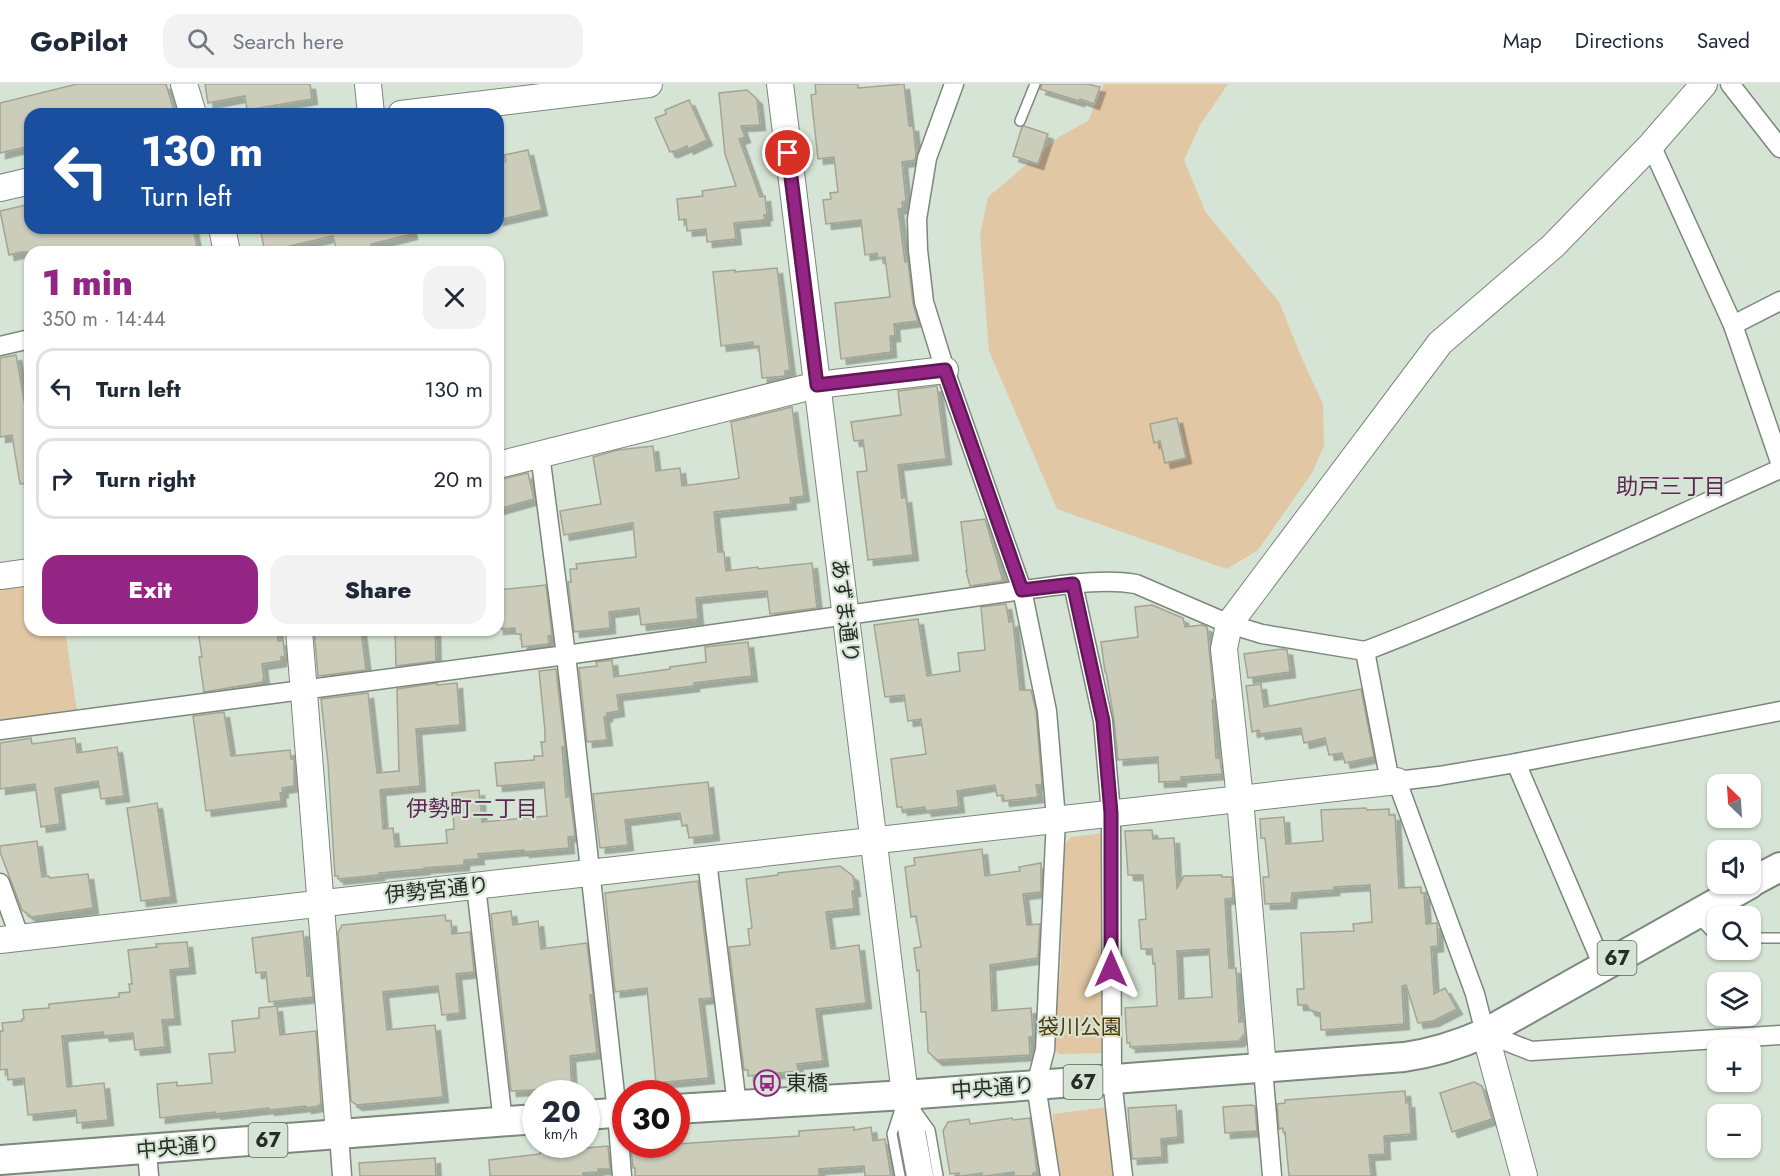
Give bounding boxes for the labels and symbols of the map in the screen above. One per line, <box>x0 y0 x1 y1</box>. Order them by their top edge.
pin <box>762 127 813 178</box>
district label: 助戸三丁目 <box>1616 470 1726 502</box>
street label: あずま通り <box>824 557 866 665</box>
north arrow <box>1707 774 1761 828</box>
district label: 伊勢町二丁目 <box>406 792 538 824</box>
street label: 伊勢宮通り <box>383 870 491 910</box>
position arrow <box>1079 937 1143 1001</box>
road number: 67 <box>1598 941 1636 975</box>
park label: 袋川公園 <box>1038 1012 1122 1042</box>
road number: 67 <box>1064 1065 1102 1099</box>
bus stop icon: 東橋 <box>752 1068 782 1098</box>
place label: 東橋 <box>786 1068 828 1098</box>
street label: 中央通り <box>950 1070 1036 1106</box>
speed limit sign: 30 <box>612 1080 690 1158</box>
road number: 67 <box>248 1123 288 1157</box>
street label: 中央通り <box>135 1128 221 1166</box>

